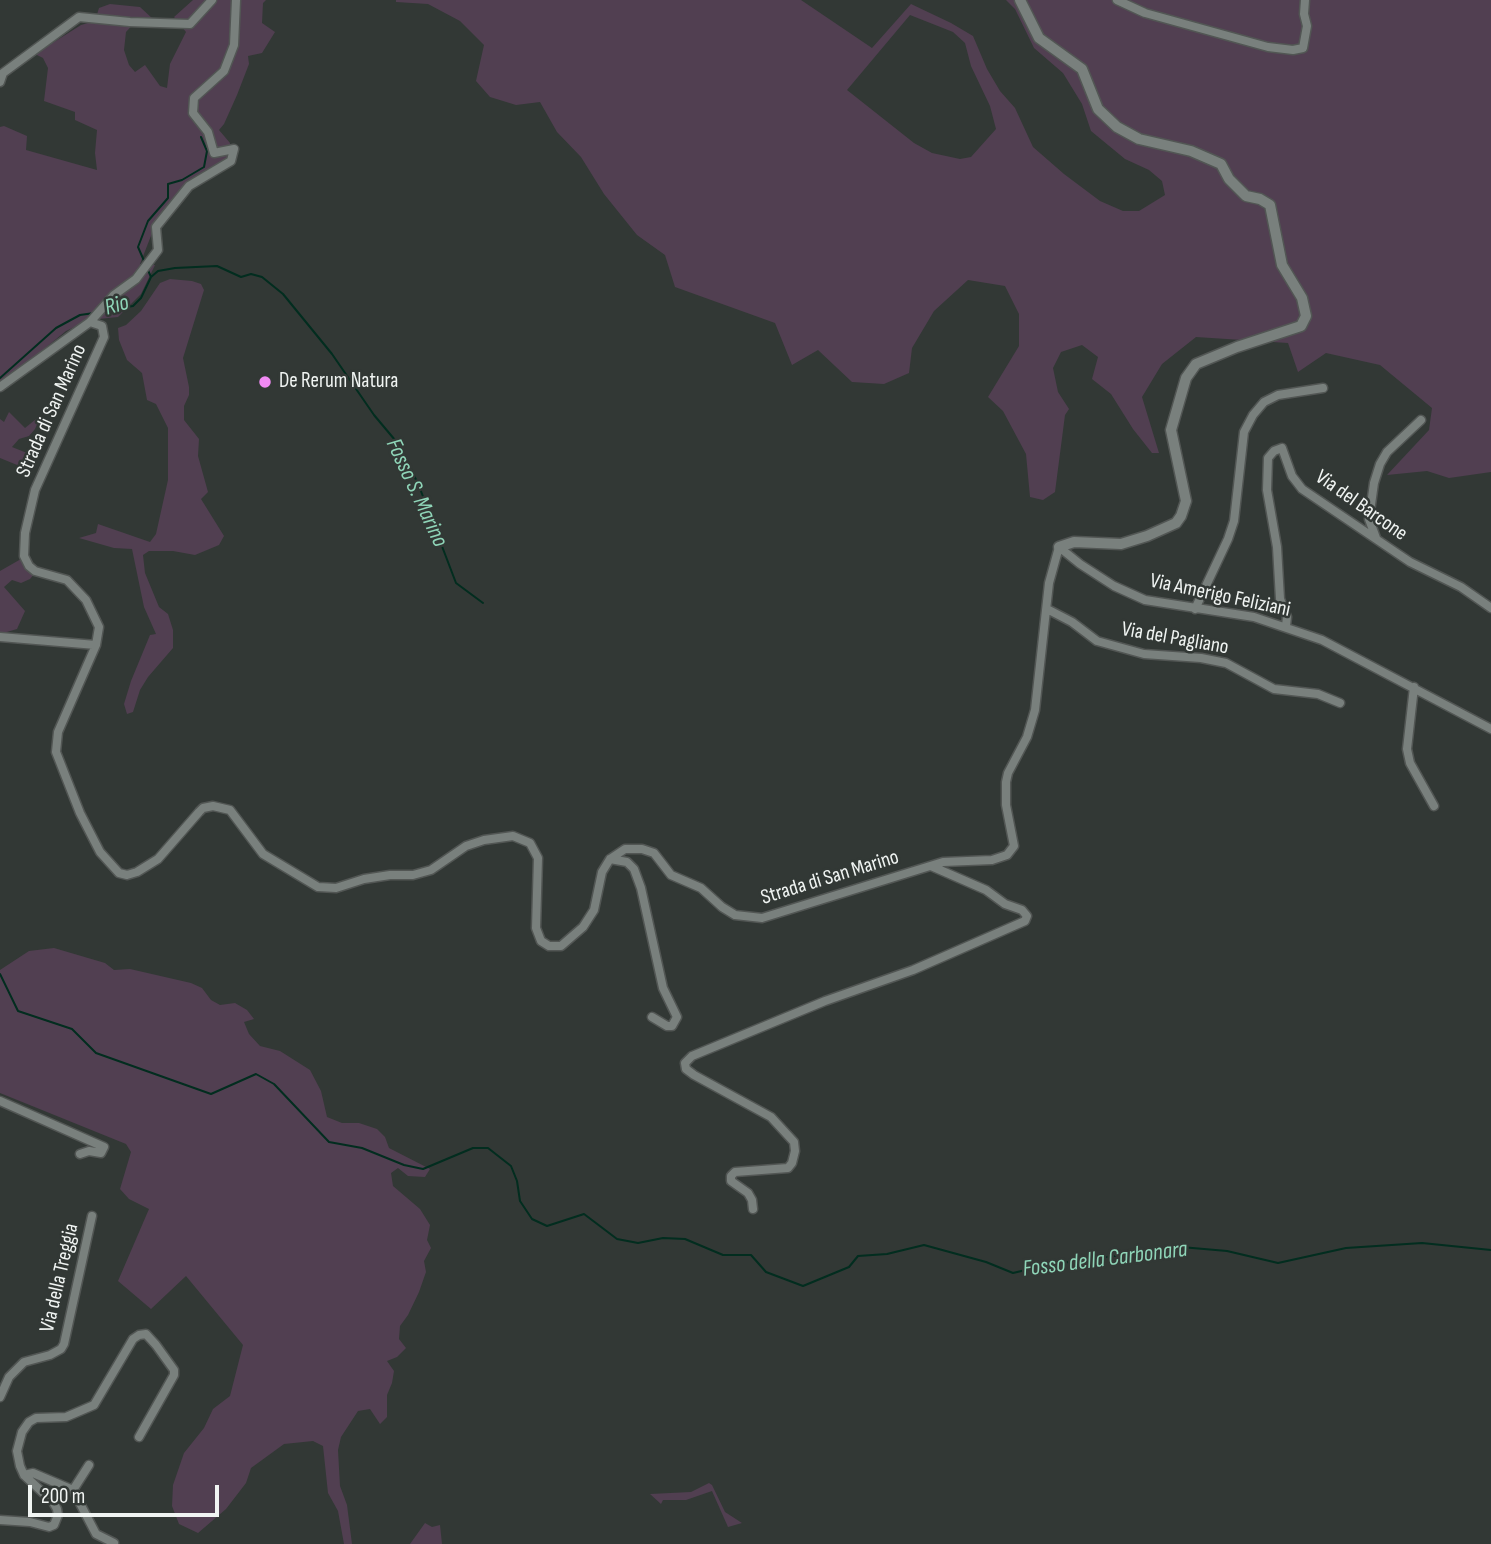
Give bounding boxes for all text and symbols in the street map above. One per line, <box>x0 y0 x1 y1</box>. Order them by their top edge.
water label: Rio <box>102 289 132 323</box>
street label: Strada di San Marino <box>11 341 93 481</box>
place label: De Rerum Natura <box>279 369 398 395</box>
marker: De Rerum Natura <box>257 374 273 390</box>
water label: Fosso S. Marino <box>379 434 453 552</box>
street label: Via del Barcone <box>1310 465 1412 547</box>
street label: Via Amerigo Feliziani <box>1147 569 1293 623</box>
street label: Via del Pagliano <box>1119 617 1231 661</box>
street label: Strada di San Marino <box>758 845 902 911</box>
street label: Via della Treggia <box>35 1221 85 1335</box>
water label: Fosso della Carbonara <box>1021 1236 1189 1284</box>
scale bar <box>32 1470 222 1514</box>
text: 200 m <box>41 1484 85 1509</box>

